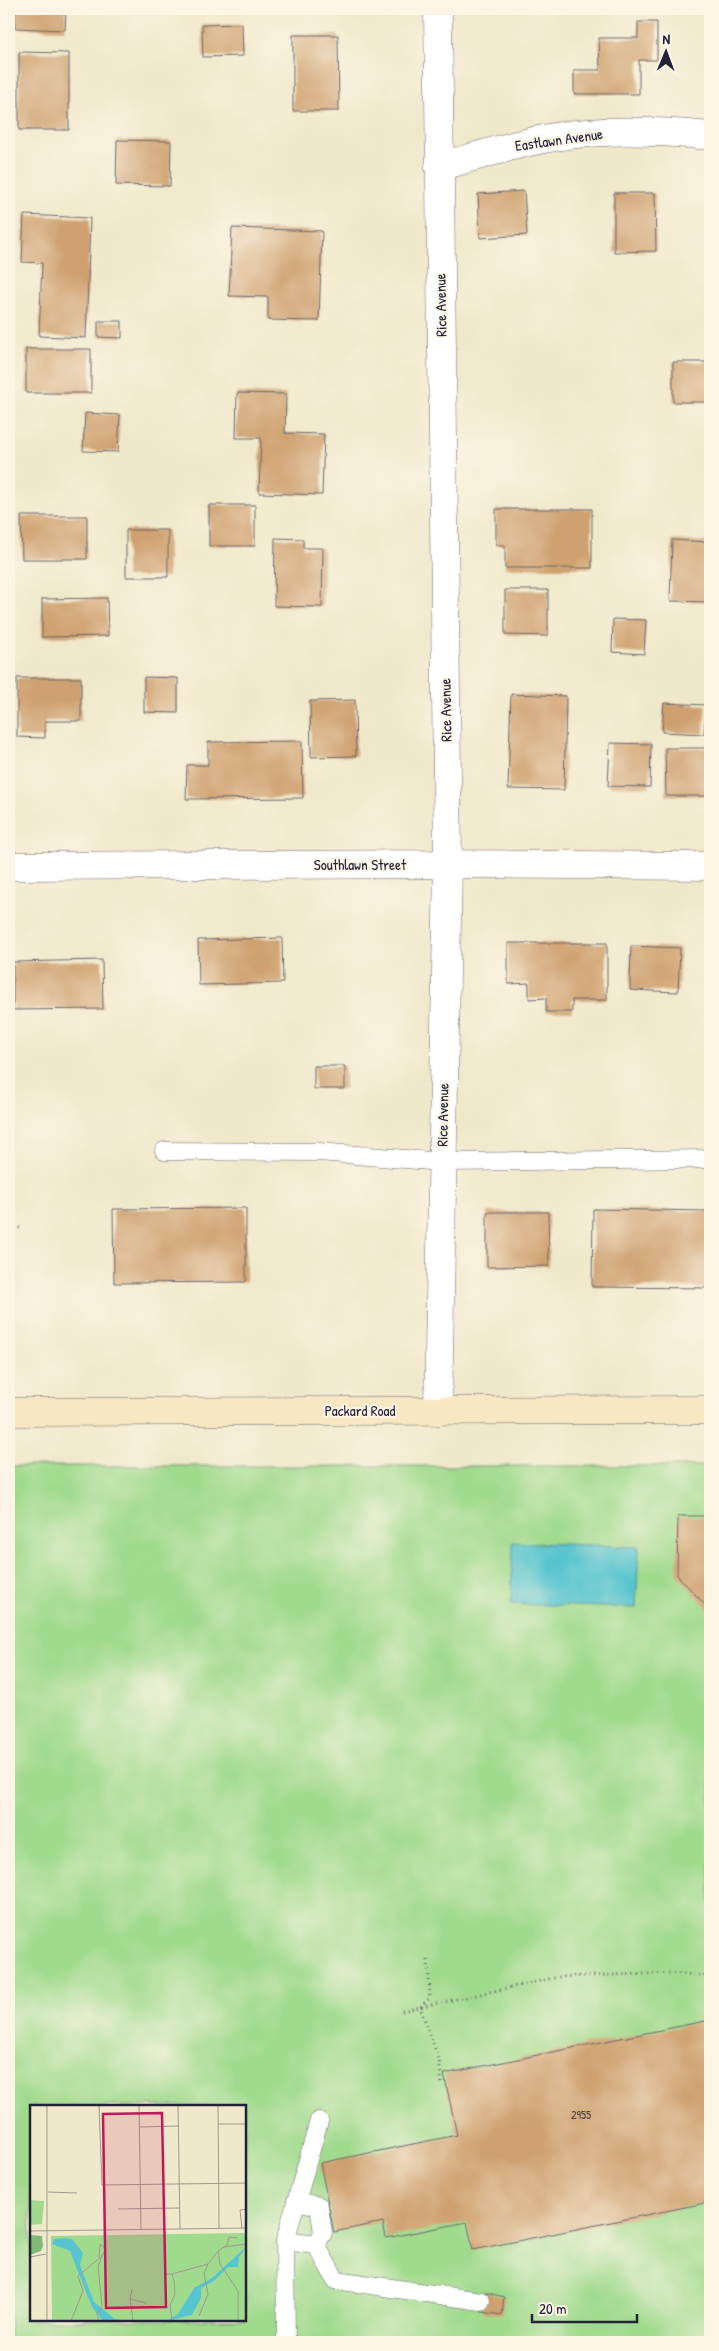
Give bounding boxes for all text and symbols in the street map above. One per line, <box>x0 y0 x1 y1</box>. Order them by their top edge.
north arrow <box>642 28 692 78</box>
text: N <box>662 29 671 48</box>
street label: Eastlawn Avenue <box>514 123 604 156</box>
street label: Rice Avenue <box>429 273 452 337</box>
street label: Rice Avenue <box>434 678 457 742</box>
street label: Southlawn Street <box>314 854 407 875</box>
street label: Rice Avenue <box>431 1083 454 1147</box>
street label: Packard Road <box>325 1400 395 1421</box>
inset map <box>30 2105 246 2321</box>
house number: 2955 <box>571 2106 591 2123</box>
scale bar <box>532 2291 636 2323</box>
text: 20 m <box>539 2298 566 2319</box>

